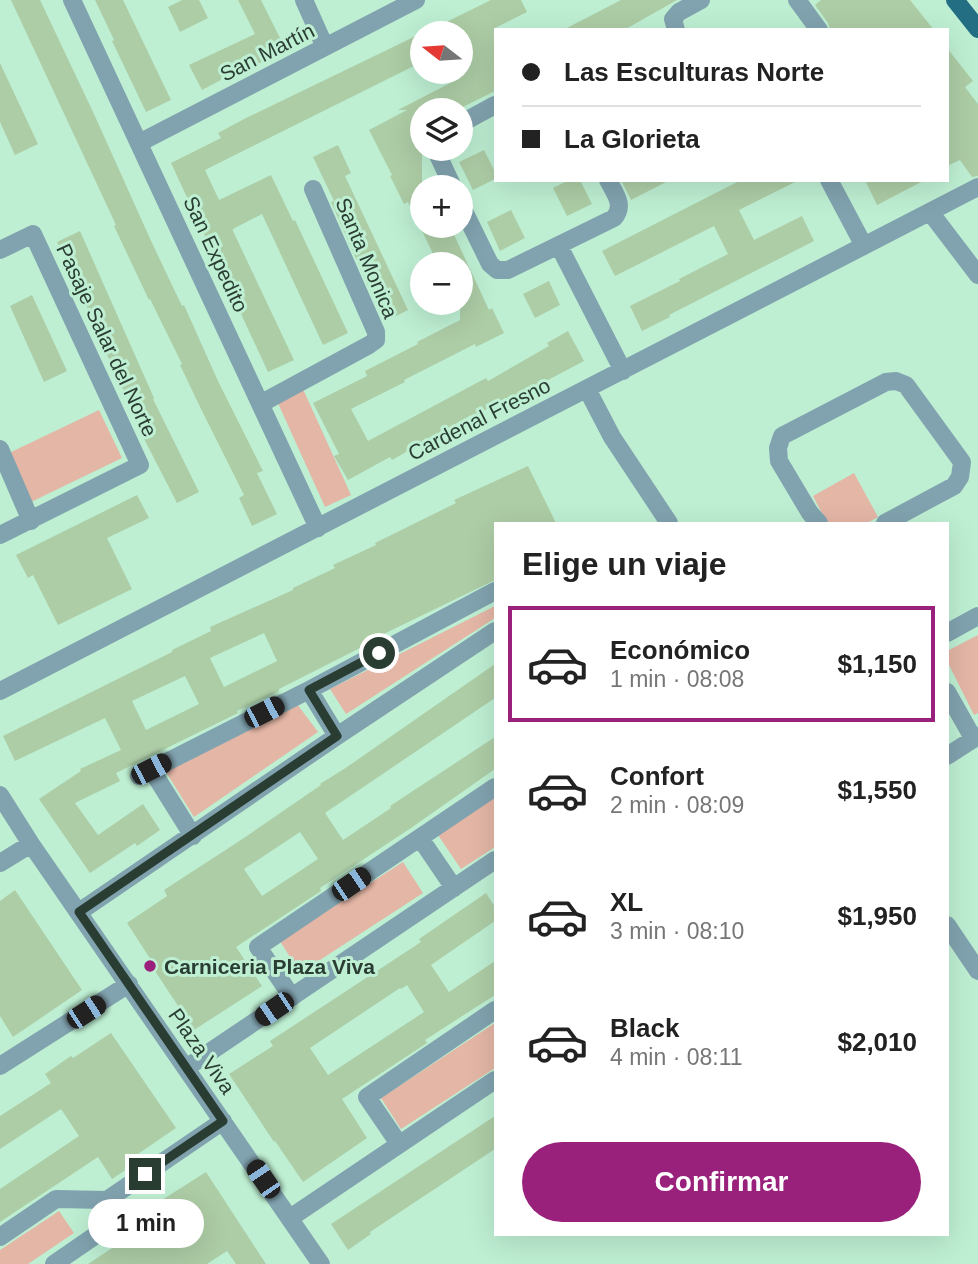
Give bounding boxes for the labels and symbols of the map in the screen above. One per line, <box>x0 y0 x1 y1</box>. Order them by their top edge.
street label: San Martín <box>216 18 318 86</box>
north arrow <box>410 21 472 84</box>
street label: San Expedito <box>179 193 253 315</box>
street label: Santa Monica <box>331 194 403 322</box>
street label: Pasaje Salar del Norte <box>52 240 162 440</box>
street label: Cardenal Fresno <box>404 373 554 465</box>
route start <box>363 637 395 669</box>
car <box>241 693 288 731</box>
car <box>128 750 175 788</box>
car <box>328 864 375 904</box>
place label: Carniceria Plaza Viva <box>164 955 375 978</box>
marker: Carniceria Plaza Viva <box>142 958 158 974</box>
car <box>251 989 298 1029</box>
car <box>63 992 110 1032</box>
street label: Plaza Viva <box>164 1004 240 1098</box>
car <box>243 1156 284 1202</box>
route end <box>129 1158 161 1190</box>
callout: 1 min <box>87 1198 203 1248</box>

